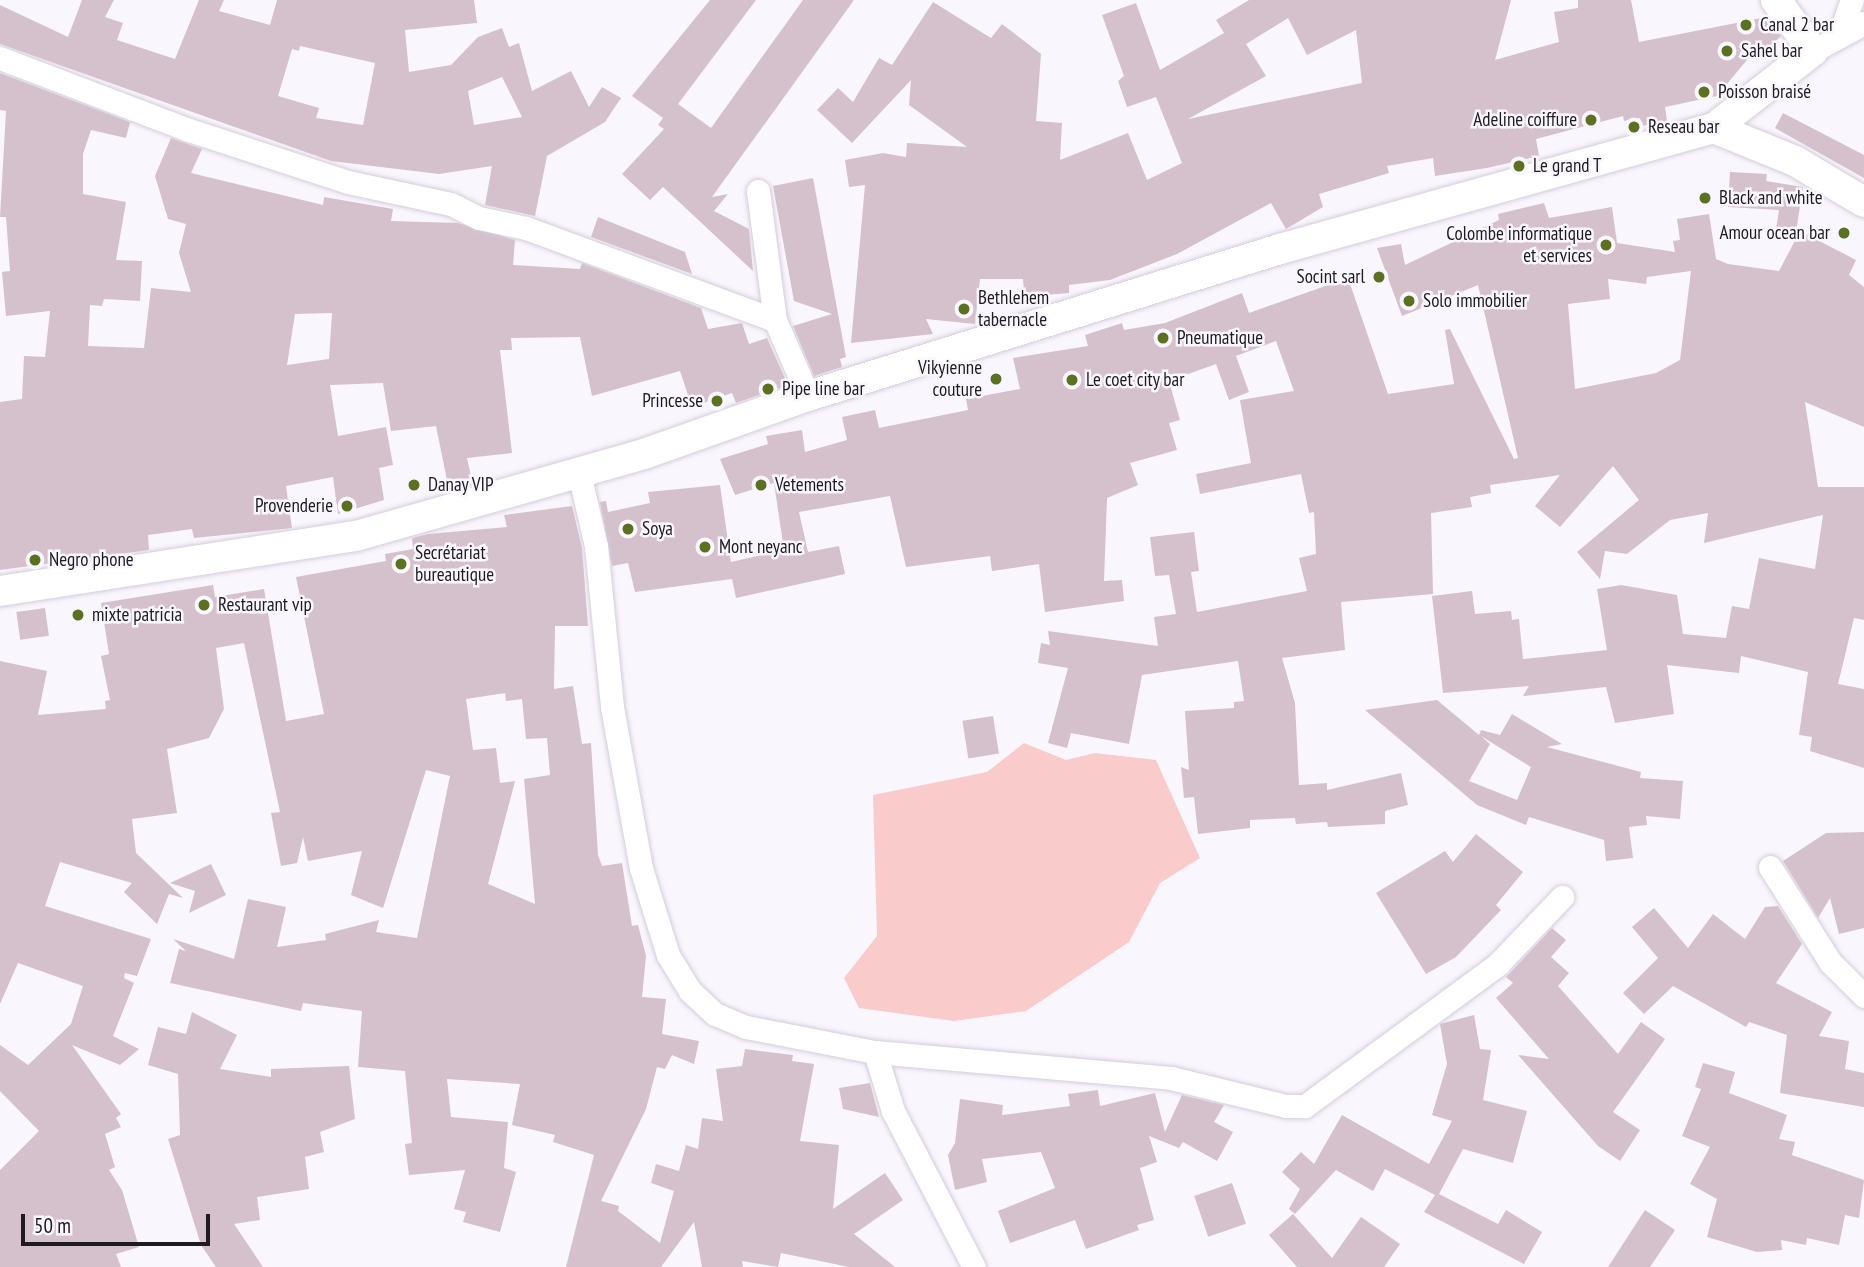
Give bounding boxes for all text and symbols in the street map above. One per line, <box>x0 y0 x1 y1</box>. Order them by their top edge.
place label: Canal 2 bar <box>1760 14 1834 36</box>
marker: Canal 2 bar <box>1738 17 1754 33</box>
place label: Sahel bar <box>1741 40 1802 62</box>
marker: Sahel bar <box>1719 43 1735 59</box>
place label: Poisson braisé <box>1718 81 1811 103</box>
marker: Poisson braisé <box>1696 84 1712 100</box>
place label: Adeline coiffure <box>1473 109 1577 131</box>
marker: Adeline coiffure <box>1583 112 1599 128</box>
place label: Reseau bar <box>1648 116 1719 138</box>
marker: Reseau bar <box>1626 119 1642 135</box>
place label: Le grand T <box>1533 155 1602 177</box>
marker: Le grand T <box>1511 158 1527 174</box>
place label: Black and white <box>1719 187 1823 209</box>
marker: Black and white <box>1697 190 1713 206</box>
place label: Amour ocean bar <box>1719 222 1830 244</box>
place label: Colombe informatique et services <box>1446 223 1592 267</box>
marker: Amour ocean bar <box>1836 225 1852 241</box>
marker: Colombe informatique et services <box>1598 237 1614 253</box>
place label: Socint sarl <box>1297 266 1365 288</box>
marker: Socint sarl <box>1371 269 1387 285</box>
place label: Bethlehem tabernacle <box>978 287 1049 331</box>
place label: Solo immobilier <box>1423 290 1527 312</box>
marker: Solo immobilier <box>1401 293 1417 309</box>
marker: Bethlehem tabernacle <box>956 301 972 317</box>
place label: Pneumatique <box>1177 327 1263 349</box>
marker: Pneumatique <box>1155 330 1171 346</box>
place label: Vikyienne couture <box>918 357 982 401</box>
place label: Le coet city bar <box>1086 369 1185 391</box>
marker: Vikyienne couture <box>988 371 1004 387</box>
marker: Le coet city bar <box>1064 372 1080 388</box>
place label: Pipe line bar <box>782 378 865 400</box>
marker: Pipe line bar <box>760 381 776 397</box>
place label: Princesse <box>642 390 703 412</box>
marker: Princesse <box>709 393 725 409</box>
place label: Danay VIP <box>428 474 494 496</box>
place label: Vetements <box>775 474 844 496</box>
marker: Danay VIP <box>406 477 422 493</box>
marker: Vetements <box>753 477 769 493</box>
place label: Provenderie <box>255 495 333 517</box>
marker: Provenderie <box>339 498 355 514</box>
place label: Soya <box>642 518 673 540</box>
marker: Soya <box>620 521 636 537</box>
place label: Mont neyanc <box>719 536 803 558</box>
marker: Mont neyanc <box>697 539 713 555</box>
place label: Secrétariat bureautique <box>415 542 494 586</box>
place label: Negro phone <box>49 549 134 571</box>
marker: Negro phone <box>27 552 43 568</box>
marker: Secrétariat bureautique <box>393 556 409 572</box>
place label: Restaurant vip <box>218 594 312 616</box>
marker: Restaurant vip <box>196 597 212 613</box>
place label: mixte patricia <box>92 604 182 626</box>
marker: mixte patricia <box>70 607 86 623</box>
scale bar <box>24 1200 214 1244</box>
text: 50 m <box>34 1212 71 1239</box>

